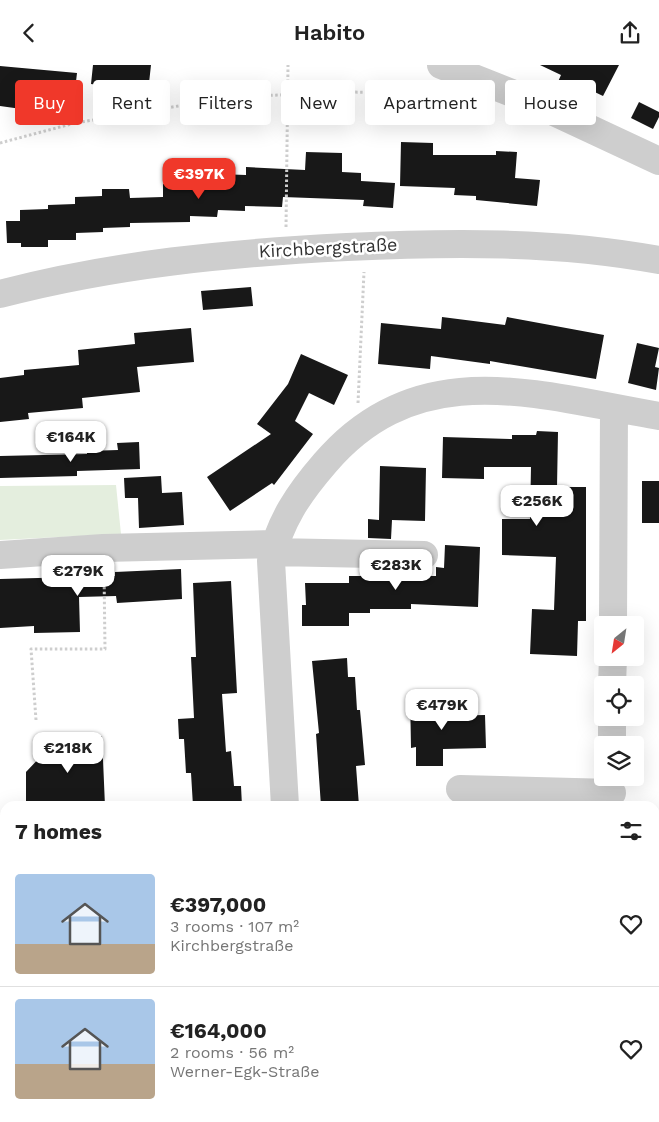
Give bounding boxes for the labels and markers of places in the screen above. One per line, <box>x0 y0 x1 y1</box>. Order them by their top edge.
pin: €397K <box>164 157 234 200</box>
pin: €164K <box>36 421 106 463</box>
pin: €256K <box>502 485 572 527</box>
pin: €283K <box>361 549 431 591</box>
pin: €279K <box>43 555 113 597</box>
pin: €479K <box>407 689 477 731</box>
pin: €218K <box>33 731 103 774</box>

